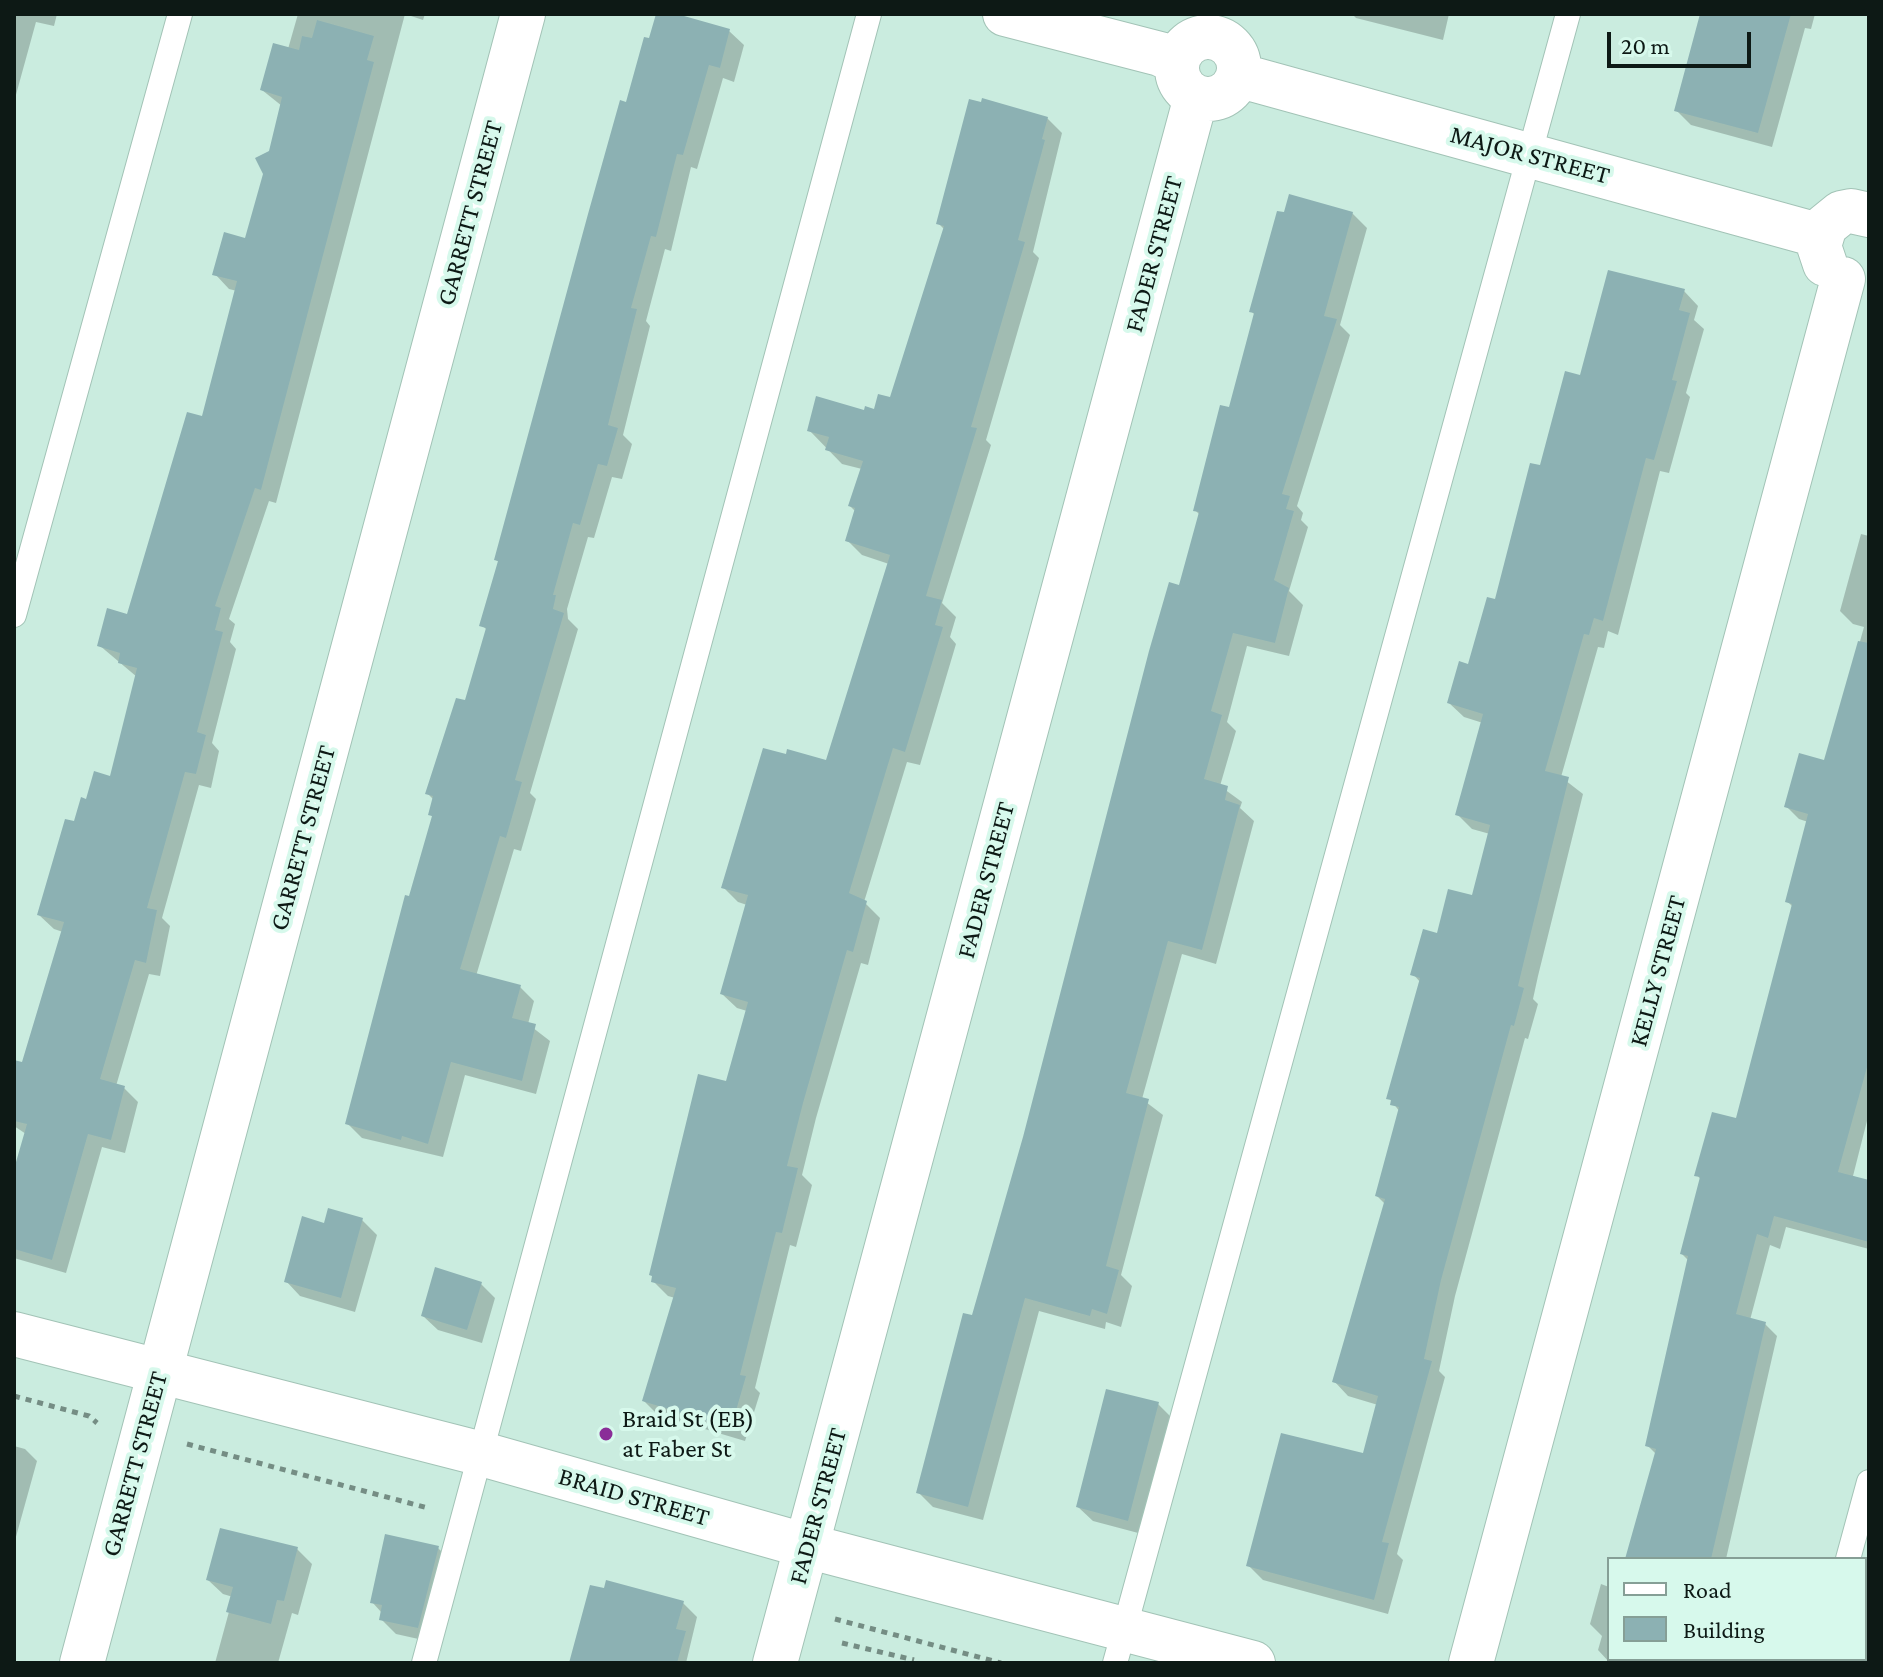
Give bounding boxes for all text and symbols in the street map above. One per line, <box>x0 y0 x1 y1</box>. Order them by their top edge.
scale bar <box>1611 16 1755 66</box>
text: 20 m <box>1621 32 1670 59</box>
street label: GARRETT STREET <box>430 117 510 309</box>
street label: MAJOR STREET <box>1447 119 1613 191</box>
street label: FADER STREET <box>1118 172 1190 336</box>
street label: GARRETT STREET <box>263 742 343 934</box>
street label: FADER STREET <box>950 798 1022 962</box>
street label: KELLY STREET <box>1623 892 1693 1050</box>
street label: GARRETT STREET <box>95 1368 175 1560</box>
place label: Braid St (EB) at Faber St <box>622 1403 754 1464</box>
street label: FADER STREET <box>782 1424 854 1588</box>
marker: Braid St (EB) at Faber St <box>597 1425 615 1443</box>
street label: BRAID STREET <box>555 1461 713 1533</box>
legend <box>1607 1557 1867 1661</box>
text: Road <box>1683 1576 1732 1603</box>
text: Building <box>1683 1616 1765 1643</box>

